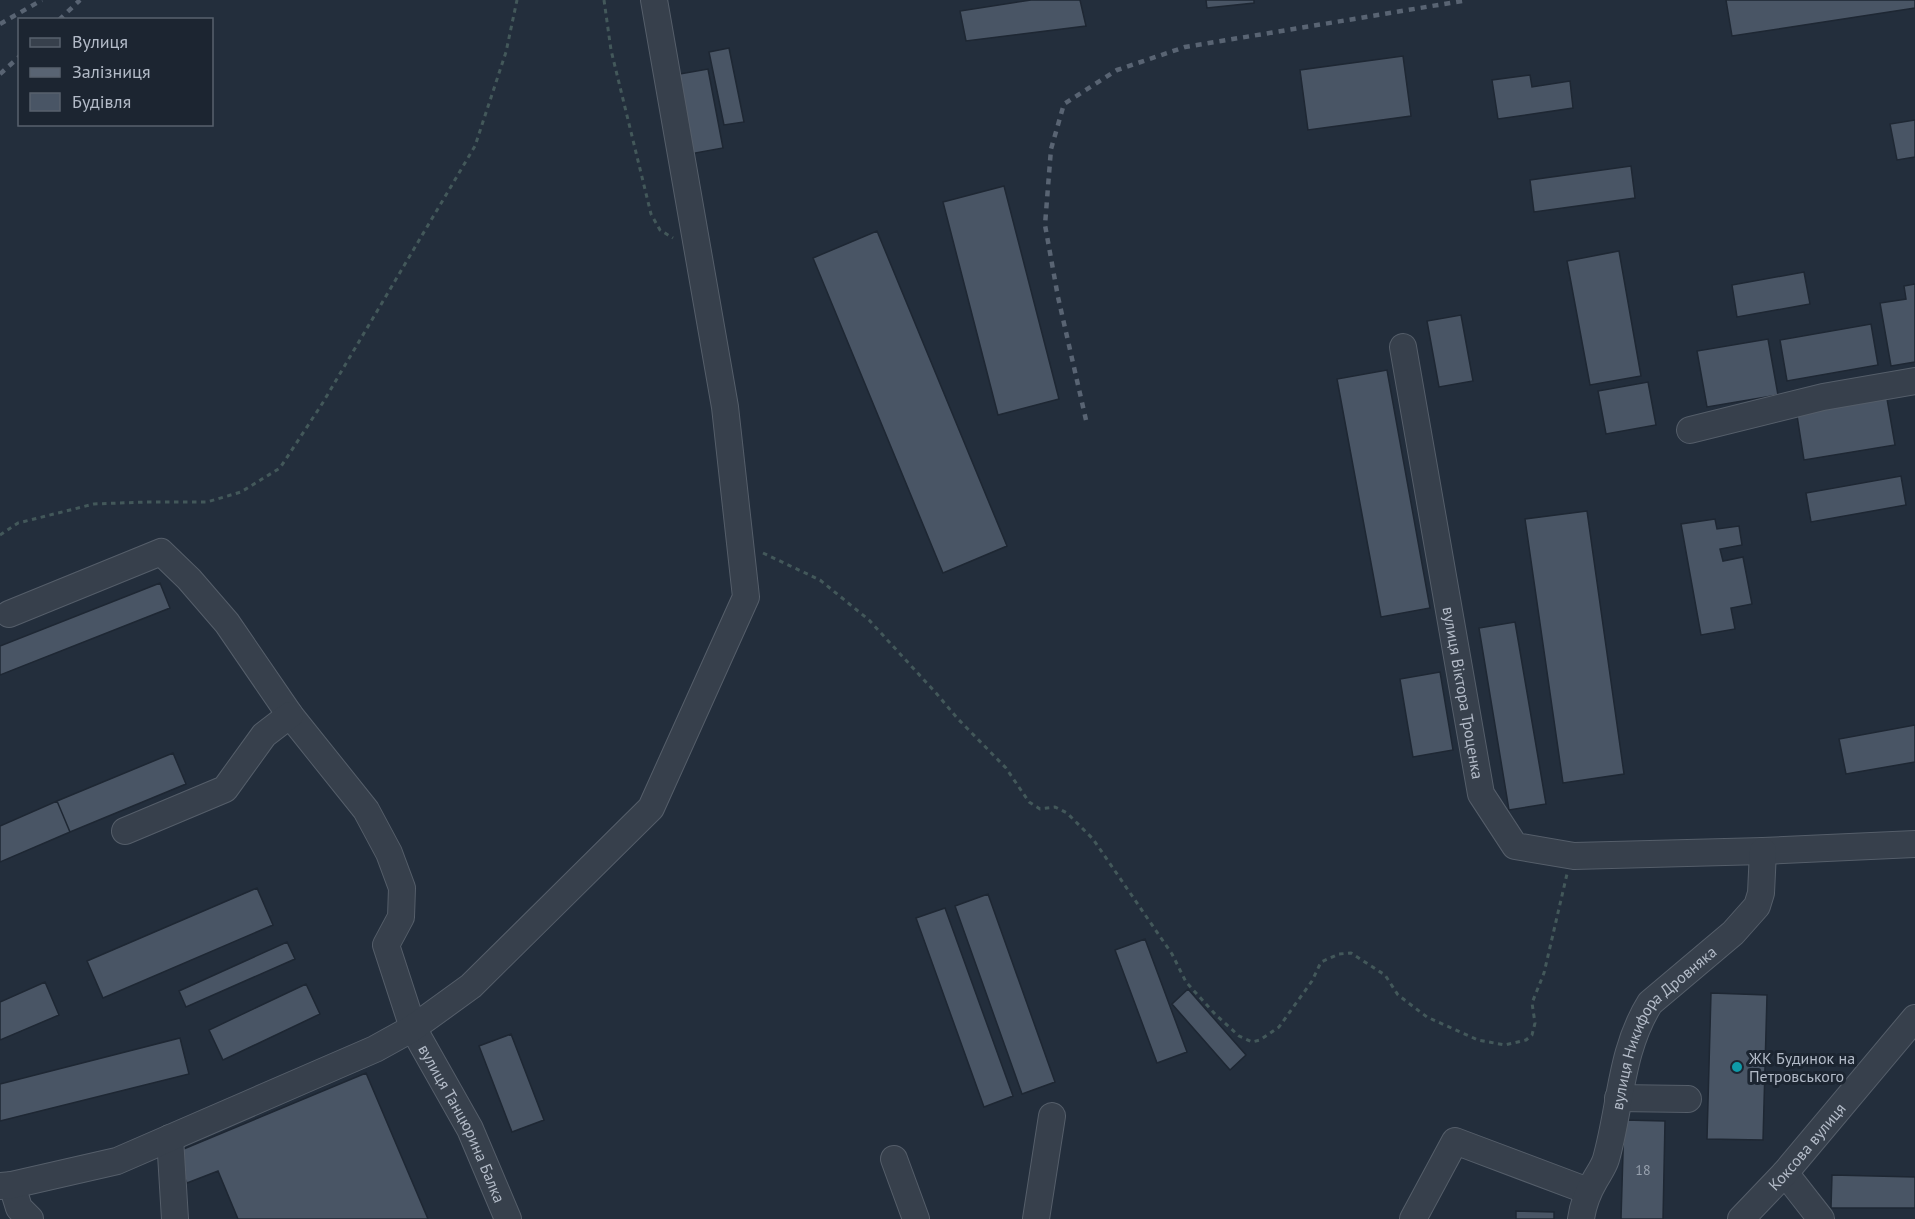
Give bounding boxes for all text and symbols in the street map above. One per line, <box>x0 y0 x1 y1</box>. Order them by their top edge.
legend <box>18 18 213 126</box>
text: Вулиця <box>72 30 128 53</box>
text: Залізниця <box>72 60 150 83</box>
text: Будівля <box>72 90 131 113</box>
street label: вулиця Віктора Троценка <box>1438 605 1488 780</box>
street label: вулиця Никифора Дровняка <box>1607 941 1720 1112</box>
street label: вулиця Танцюрина Балка <box>414 1041 510 1206</box>
place label: ЖК Будинок на Петровського <box>1748 1048 1855 1086</box>
marker: ЖК Будинок на Петровського <box>1730 1060 1744 1074</box>
street label: Коксова вулиця <box>1764 1099 1850 1194</box>
house number: 18 <box>1635 1161 1651 1179</box>

